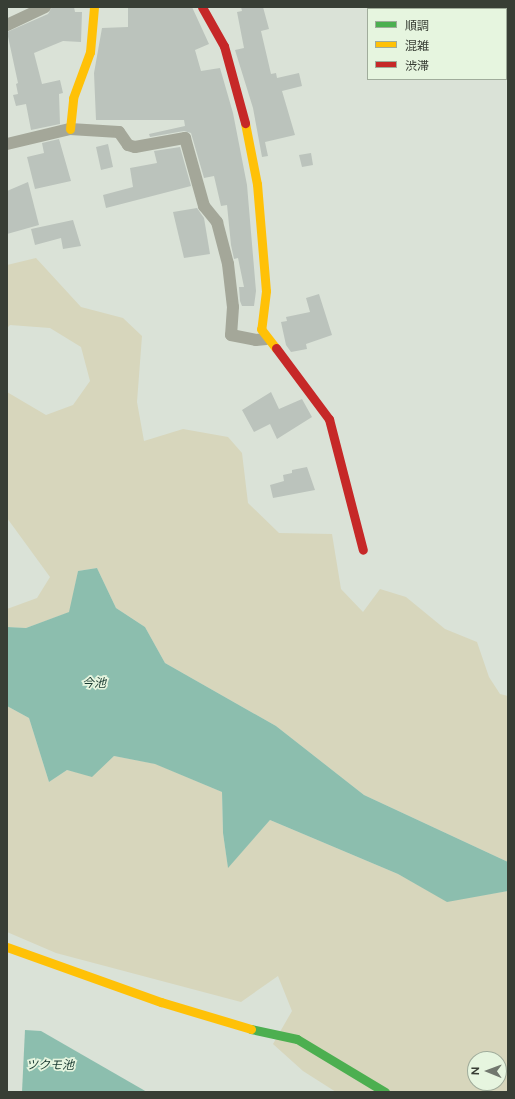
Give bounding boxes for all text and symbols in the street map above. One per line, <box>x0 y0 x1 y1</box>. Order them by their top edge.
legend <box>367 8 507 80</box>
text: 順調 <box>405 19 429 33</box>
text: 混雑 <box>405 39 429 53</box>
text: 渋滞 <box>405 59 429 73</box>
water label: 今池 <box>82 677 106 691</box>
north arrow <box>467 1051 507 1091</box>
water label: ツクモ池 <box>26 1059 74 1073</box>
text: N <box>469 1066 482 1075</box>

